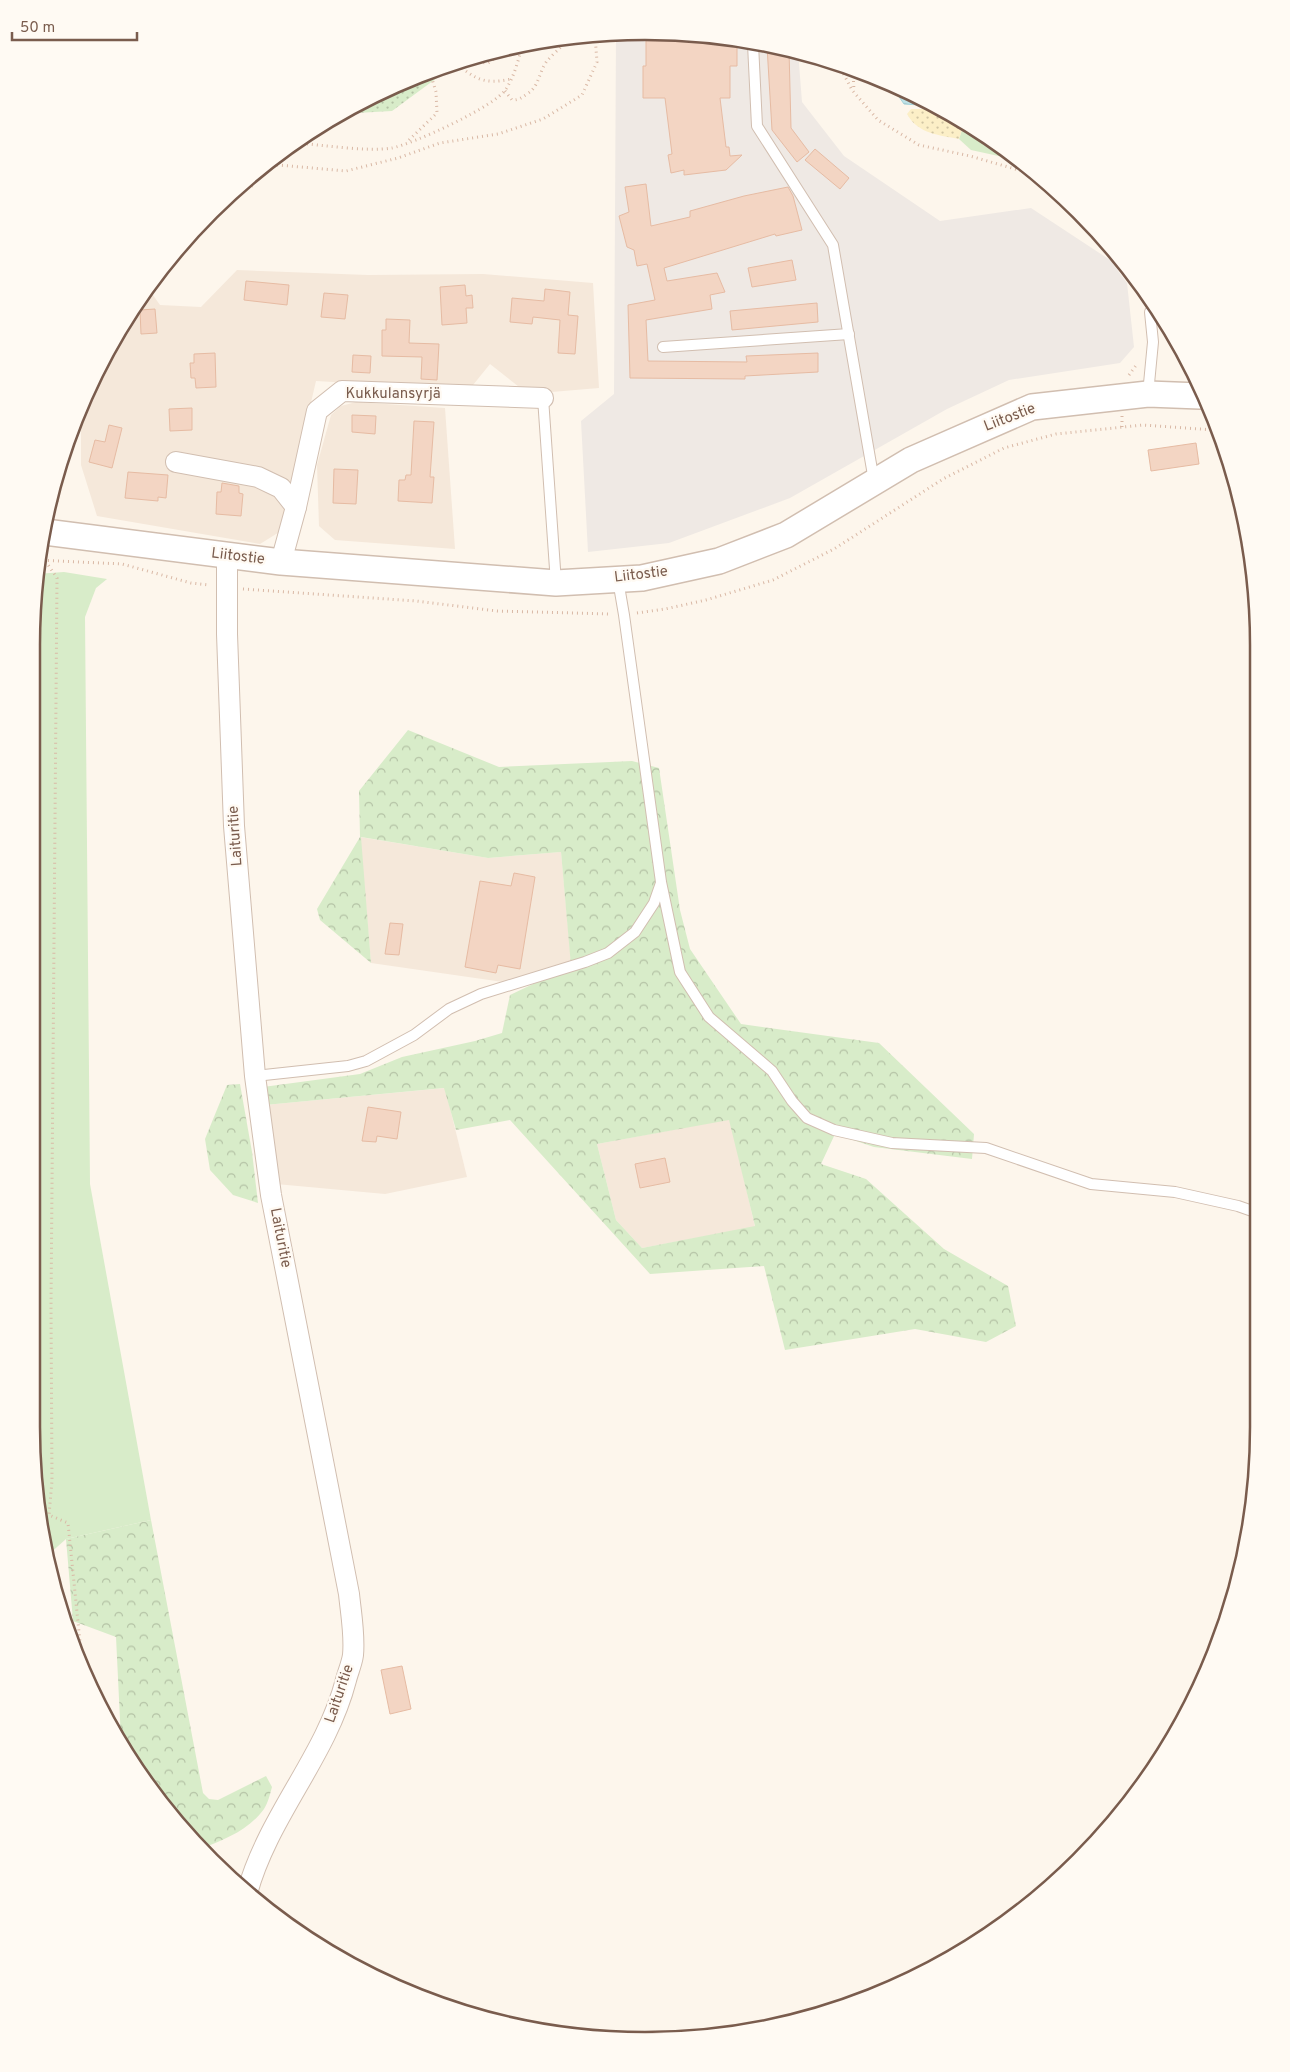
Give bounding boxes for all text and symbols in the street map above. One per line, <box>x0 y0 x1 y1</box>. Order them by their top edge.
scale bar <box>12 10 138 42</box>
text: 50 m <box>20 19 55 38</box>
street label: Kukkulansyrjä <box>345 385 441 404</box>
street label: Liitostie <box>981 399 1039 437</box>
street label: Liitostie <box>210 544 266 570</box>
street label: Liitostie <box>613 562 669 588</box>
street label: Laituritie <box>224 805 248 867</box>
street label: Laituritie <box>265 1206 295 1270</box>
street label: Laituritie <box>321 1662 359 1726</box>

